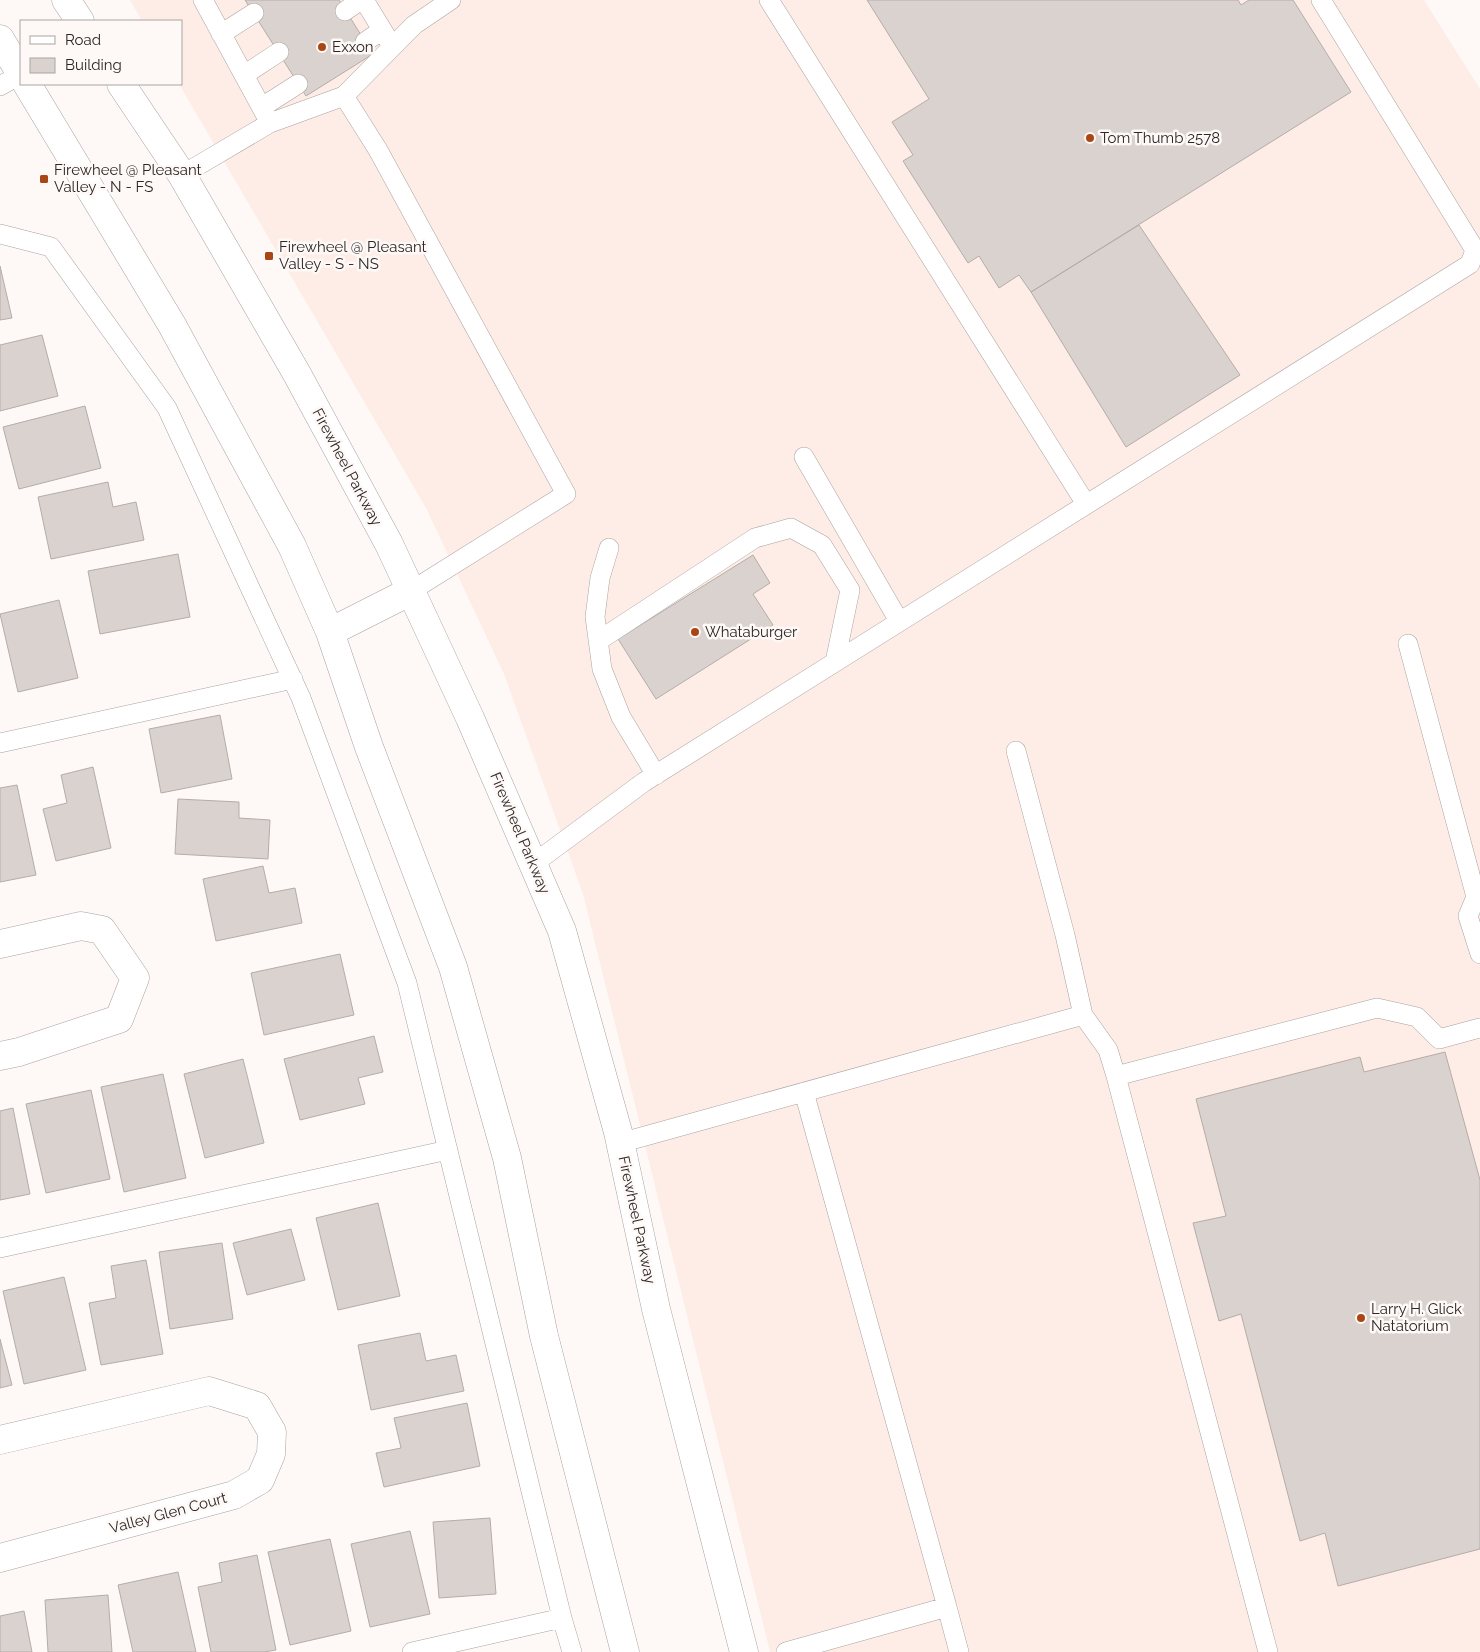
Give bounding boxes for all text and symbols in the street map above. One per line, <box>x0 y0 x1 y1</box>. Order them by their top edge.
legend <box>20 20 182 85</box>
text: Road <box>65 31 101 49</box>
place label: Exxon <box>332 38 374 56</box>
marker: Exxon <box>316 41 328 53</box>
text: Building <box>65 56 122 74</box>
place label: Tom Thumb 2578 <box>1100 129 1220 147</box>
marker: Tom Thumb 2578 <box>1084 132 1096 144</box>
place label: Firewheel @ Pleasant Valley - N - FS <box>54 161 202 196</box>
marker: Firewheel @ Pleasant Valley - N - FS <box>38 173 50 185</box>
place label: Firewheel @ Pleasant Valley - S - NS <box>279 238 427 273</box>
marker: Firewheel @ Pleasant Valley - S - NS <box>263 250 275 262</box>
street label: Firewheel Parkway <box>308 405 386 529</box>
place label: Whataburger <box>705 623 798 641</box>
marker: Whataburger <box>689 626 701 638</box>
street label: Firewheel Parkway <box>486 769 554 897</box>
street label: Firewheel Parkway <box>615 1154 659 1286</box>
place label: Larry H. Glick Natatorium <box>1371 1300 1462 1335</box>
marker: Larry H. Glick Natatorium <box>1355 1312 1367 1324</box>
street label: Valley Glen Court <box>107 1489 229 1537</box>

